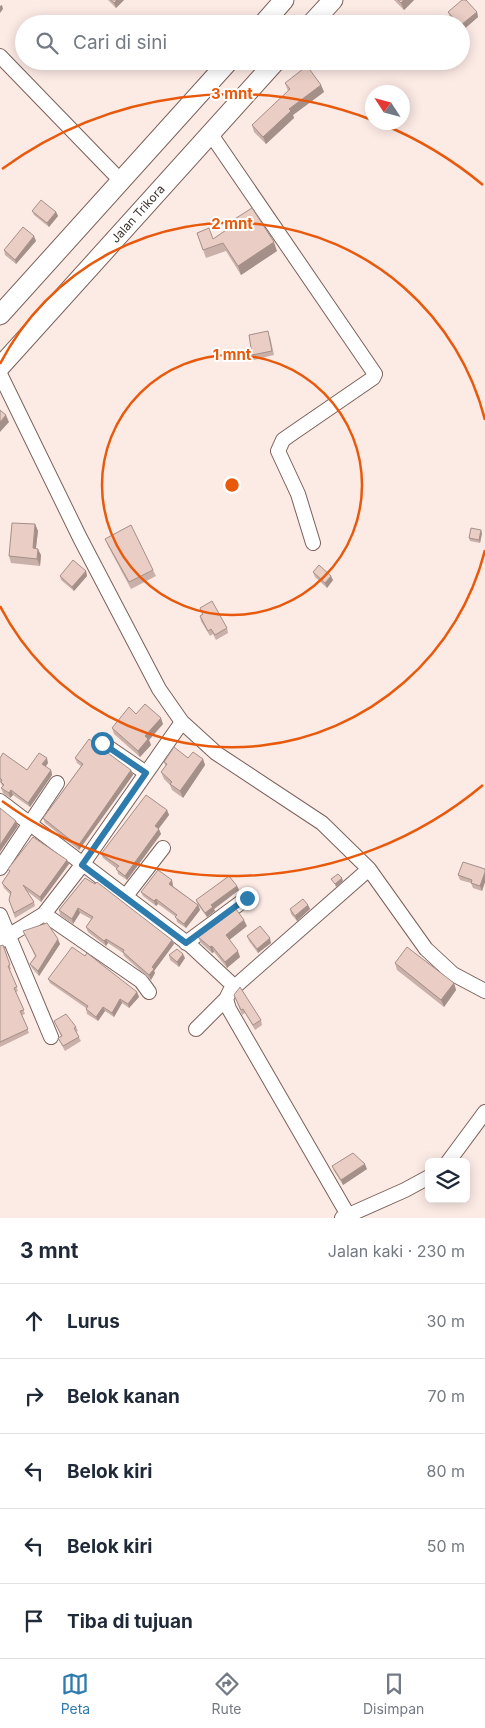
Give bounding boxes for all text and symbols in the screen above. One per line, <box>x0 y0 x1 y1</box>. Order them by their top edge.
search box <box>15 15 470 70</box>
icon: search <box>33 29 61 57</box>
text: Cari di sini <box>73 31 167 54</box>
text: 3 mnt <box>211 84 253 103</box>
north arrow <box>365 85 410 130</box>
street label: Jalan Trikora <box>108 181 168 246</box>
text: 2 mnt <box>211 214 253 233</box>
text: 1 mnt <box>213 345 252 364</box>
centre of rings <box>223 476 241 494</box>
route start <box>91 732 114 755</box>
route end <box>236 887 259 910</box>
map controls <box>425 1158 470 1203</box>
button: layers <box>425 1158 470 1203</box>
text: 3 mnt <box>20 1238 78 1263</box>
text: Jalan kaki · 230 m <box>328 1241 465 1261</box>
icon: ahead <box>20 1307 48 1335</box>
text: Lurus <box>67 1310 120 1333</box>
text: 30 m <box>427 1311 465 1331</box>
icon: right <box>20 1382 48 1410</box>
text: Belok kanan <box>67 1385 180 1408</box>
text: 70 m <box>428 1386 465 1406</box>
icon: left <box>20 1457 48 1485</box>
text: Belok kiri <box>67 1460 152 1483</box>
text: 80 m <box>426 1461 465 1481</box>
icon: left <box>20 1532 48 1560</box>
text: Belok kiri <box>67 1535 152 1558</box>
text: 50 m <box>427 1536 465 1556</box>
icon: arrive <box>20 1607 48 1635</box>
text: Tiba di tujuan <box>67 1610 193 1633</box>
tab: Peta <box>61 1670 90 1717</box>
tab: Rute <box>212 1670 242 1717</box>
tab: Disimpan <box>363 1670 424 1717</box>

